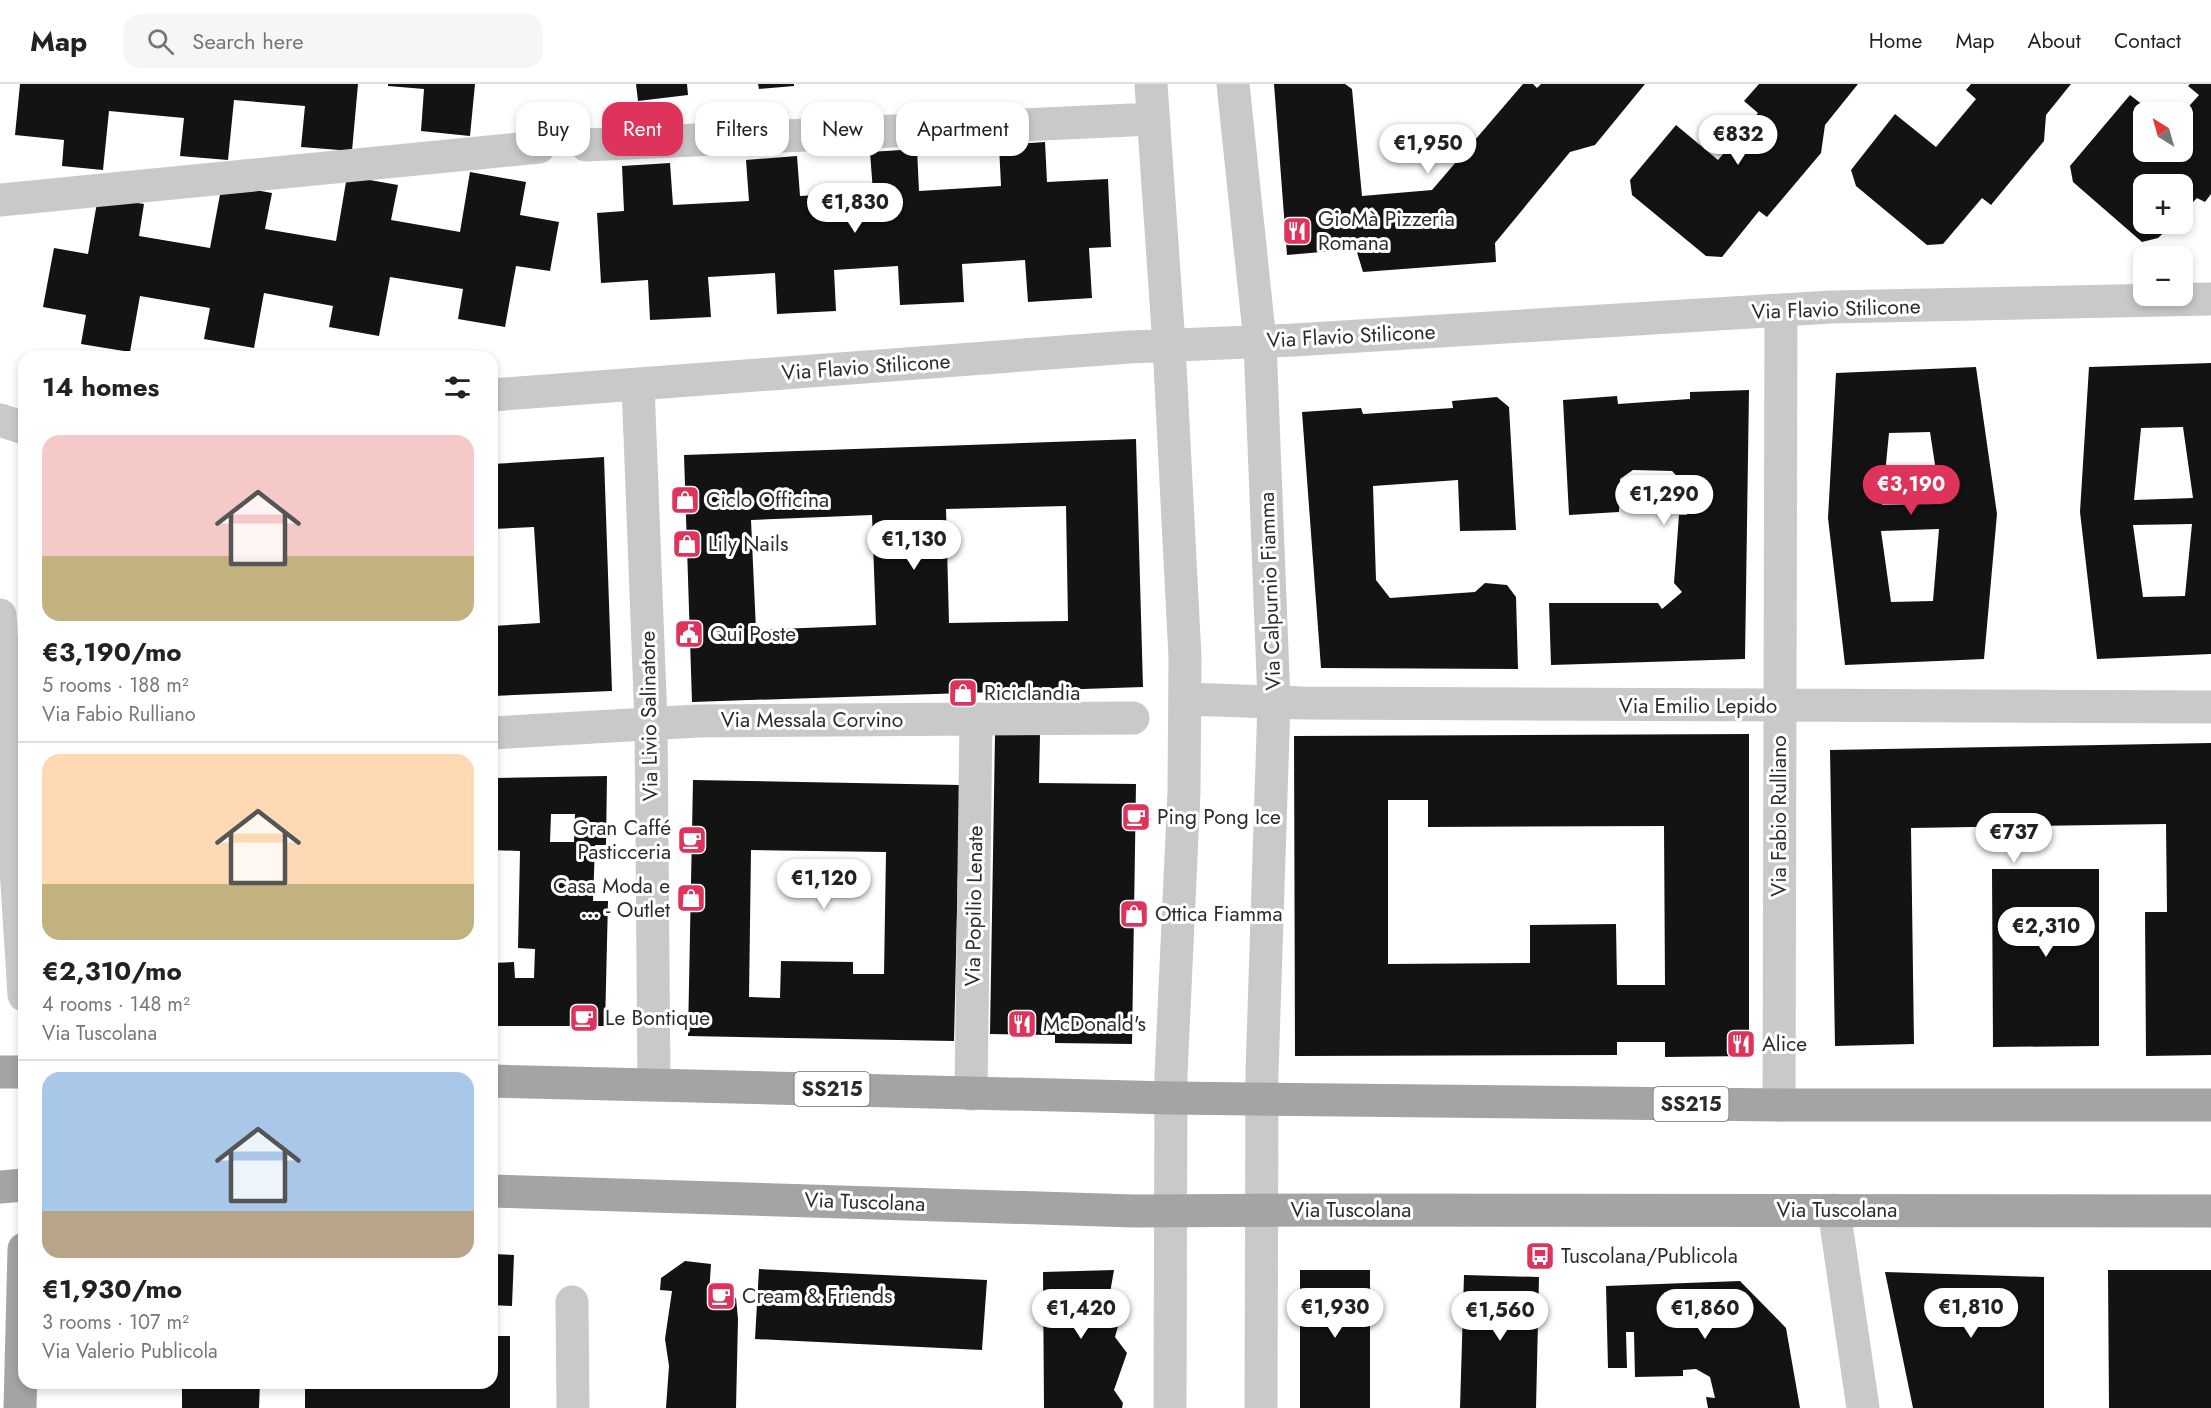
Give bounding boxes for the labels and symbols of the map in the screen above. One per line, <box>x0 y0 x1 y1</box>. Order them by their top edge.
north arrow <box>2133 102 2193 162</box>
pin: €832 <box>1702 115 1774 166</box>
pin: €1,950 <box>1379 124 1477 175</box>
pin: €1,830 <box>806 183 904 234</box>
place label: GioMà Pizzeria Romana <box>1318 204 1455 258</box>
restaurant icon: GioMà Pizzeria Romana <box>1281 215 1313 247</box>
street label: Via Flavio Stilicone <box>1751 291 1921 327</box>
street label: Via Flavio Stilicone <box>1266 317 1436 355</box>
street label: Via Flavio Stilicone <box>781 346 952 388</box>
pin: €3,190 <box>1862 465 1960 516</box>
pin: €1,290 <box>1615 475 1713 526</box>
shop icon: Ciclo Officina <box>669 484 701 516</box>
place label: Ciclo Officina <box>706 485 829 515</box>
street label: Via Calpurnio Fiamma <box>1252 491 1288 691</box>
pin: €1,130 <box>865 520 963 571</box>
shop icon: Lily Nails <box>671 528 703 560</box>
place label: Lily Nails <box>708 529 788 559</box>
public building icon: Qui Poste <box>673 618 705 650</box>
place label: Qui Poste <box>710 619 796 649</box>
street label: Via Livio Salinatore <box>633 630 665 801</box>
shop icon: Riciclandia <box>947 677 979 709</box>
place label: Riciclandia <box>984 678 1080 708</box>
street label: Via Emilio Lepido <box>1619 691 1777 721</box>
street label: Via Messala Corvino <box>721 705 903 735</box>
street label: Via Fabio Rulliano <box>1764 735 1794 897</box>
cafe icon: Ping Pong Ice <box>1120 801 1152 833</box>
place label: Ping Pong Ice <box>1157 802 1281 832</box>
place label: Gran Caffé Pasticceria <box>573 813 671 867</box>
pin: €737 <box>1978 813 2050 864</box>
cafe icon: Gran Caffé Pasticceria <box>676 824 708 856</box>
street label: Via Popilio Lenate <box>958 825 990 987</box>
pin: €1,120 <box>775 859 873 910</box>
place label: Casa Moda e ... - Outlet <box>553 871 670 925</box>
shop icon: Casa Moda e ... - Outlet <box>675 882 707 914</box>
shop icon: Ottica Fiamma <box>1118 898 1150 930</box>
place label: Ottica Fiamma <box>1155 899 1283 929</box>
pin: €2,310 <box>1997 907 2095 958</box>
cafe icon: Le Bontique <box>568 1002 600 1034</box>
place label: Le Bontique <box>605 1003 710 1033</box>
restaurant icon: McDonald's <box>1006 1008 1038 1040</box>
place label: McDonald's <box>1043 1009 1146 1039</box>
restaurant icon: Alice <box>1725 1028 1757 1060</box>
place label: Alice <box>1762 1029 1807 1059</box>
road number: SS215 <box>794 1072 870 1106</box>
road number: SS215 <box>1654 1087 1728 1121</box>
street label: Via Tuscolana <box>804 1185 926 1219</box>
street label: Via Tuscolana <box>1291 1195 1411 1225</box>
street label: Via Tuscolana <box>1777 1195 1897 1225</box>
bus stop icon: Tuscolana/Publicola <box>1524 1240 1556 1272</box>
place label: Tuscolana/Publicola <box>1561 1241 1738 1271</box>
cafe icon: Cream & Friends <box>705 1280 737 1312</box>
place label: Cream & Friends <box>742 1281 892 1311</box>
pin: €1,930 <box>1286 1288 1384 1339</box>
pin: €1,810 <box>1922 1288 2020 1339</box>
pin: €1,420 <box>1032 1289 1130 1340</box>
pin: €1,860 <box>1656 1289 1754 1340</box>
pin: €1,560 <box>1451 1291 1549 1342</box>

